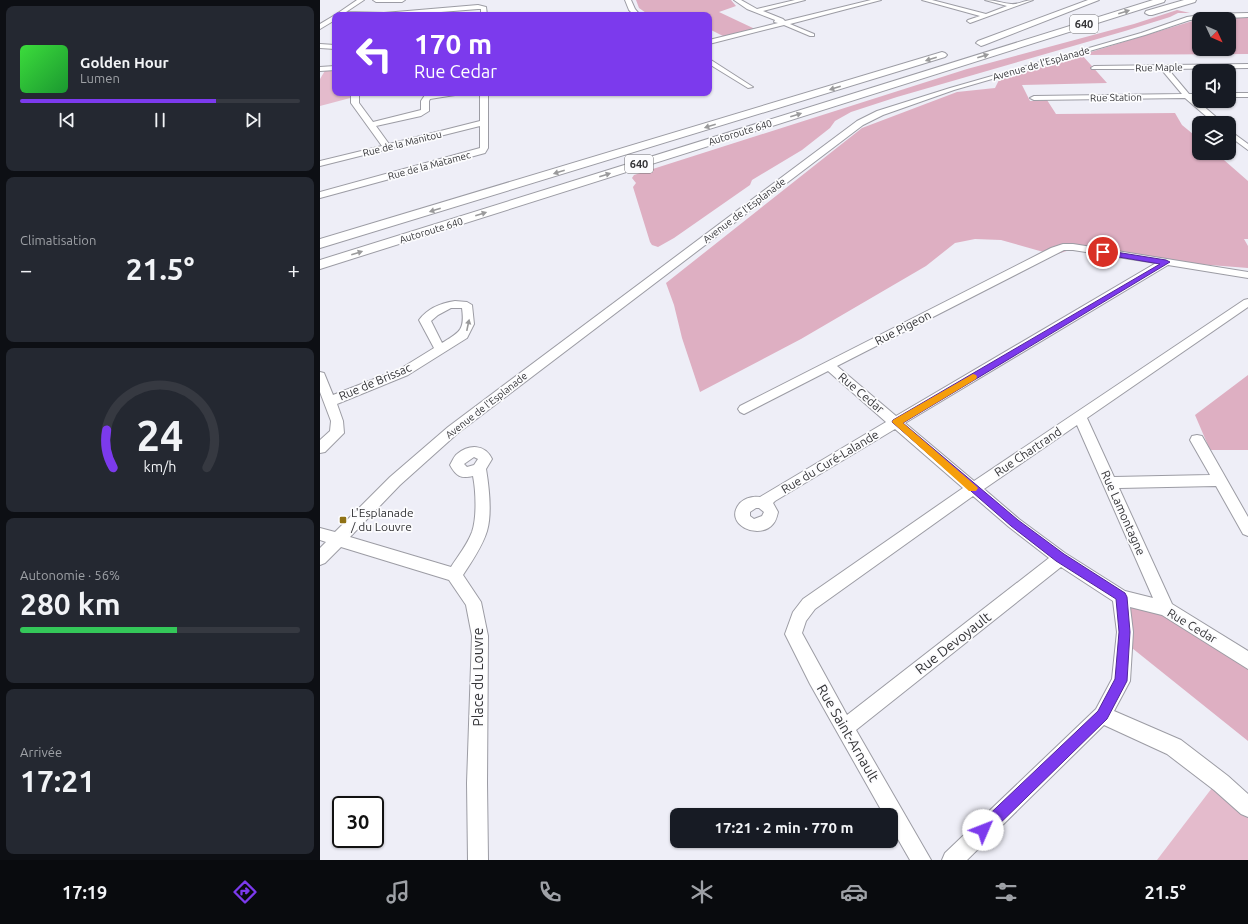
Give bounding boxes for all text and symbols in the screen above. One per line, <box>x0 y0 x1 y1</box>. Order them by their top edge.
one-way arrow <box>1118 9 1130 15</box>
north arrow <box>1192 12 1236 56</box>
map controls <box>1192 12 1236 160</box>
road number: 640 <box>1070 15 1098 33</box>
icon: left <box>348 28 400 80</box>
text: 170 m <box>414 28 492 59</box>
street label: Avenue de l'Esplanade <box>991 44 1091 83</box>
one-way arrow <box>977 53 989 59</box>
text: Golden Hour <box>80 54 169 71</box>
one-way arrow <box>924 56 936 62</box>
text: Rue Cedar <box>414 61 497 81</box>
street label: Rue Maple <box>1135 62 1183 73</box>
button: sound <box>1192 64 1236 108</box>
text: Lumen <box>80 71 120 85</box>
one-way arrow <box>828 85 840 91</box>
street label: Rue Station <box>1090 92 1142 103</box>
icon: previous <box>56 109 78 131</box>
icon: pause <box>149 109 171 131</box>
icon: next <box>242 109 264 131</box>
one-way arrow <box>790 112 802 118</box>
button: layers <box>1192 116 1236 160</box>
street label: Autoroute 640 <box>707 117 774 147</box>
one-way arrow <box>704 123 716 129</box>
street label: Rue de la Manitou <box>362 128 443 159</box>
street label: Rue de la Matamec <box>387 149 472 182</box>
road number: 640 <box>625 155 653 173</box>
one-way arrow <box>553 169 565 175</box>
one-way arrow <box>600 172 612 178</box>
street label: Avenue de l'Esplanade <box>701 176 788 245</box>
one-way arrow <box>428 207 440 213</box>
one-way arrow <box>476 211 488 217</box>
street label: Autoroute 640 <box>398 215 465 245</box>
text: Climatisation <box>20 233 96 247</box>
pin <box>1086 235 1120 269</box>
icon: arrive <box>1092 241 1114 263</box>
one-way arrow <box>352 250 364 256</box>
text: 21.5° <box>126 252 194 286</box>
text: − <box>20 257 32 282</box>
text: + <box>288 257 300 282</box>
street label: Rue Pigeon <box>873 308 933 347</box>
one-way arrow <box>465 318 471 331</box>
street label: Rue de Brissac <box>337 360 413 403</box>
street label: Avenue de l'Esplanade <box>443 370 529 441</box>
street label: Rue Cedar <box>836 370 887 416</box>
text: 24 <box>137 412 183 459</box>
street label: Rue Chartrand <box>992 424 1064 479</box>
street label: Rue du Curé-Lalande <box>779 427 881 496</box>
text: km/h <box>144 459 176 475</box>
street label: Rue Lamontagne <box>1099 468 1148 557</box>
place label: L'Esplanade / du Louvre <box>350 506 414 533</box>
marker: L'Esplanade / du Louvre <box>338 515 348 525</box>
text: Autonomie · 56% <box>20 568 120 582</box>
text: 280 km <box>20 587 121 621</box>
street label: Rue Cedar <box>1165 606 1220 646</box>
street label: Rue Devoyault <box>912 608 994 677</box>
street label: Place du Louvre <box>470 627 486 727</box>
street label: Rue Saint-Arnault <box>814 682 883 785</box>
text: Arrivée <box>20 745 62 759</box>
text: 17:21 <box>20 764 95 798</box>
speed limit sign: 30 <box>332 796 384 848</box>
position arrow <box>962 809 1004 851</box>
text: 17:21 · 2 min · 770 m <box>715 819 853 836</box>
icon: directions <box>231 878 259 906</box>
icon: music <box>384 878 412 906</box>
icon: phone <box>536 878 564 906</box>
icon: climate <box>688 878 716 906</box>
icon: car <box>840 878 868 906</box>
icon: filters <box>992 878 1020 906</box>
text: 17:19 <box>62 882 107 902</box>
text: 21.5° <box>1145 882 1186 902</box>

